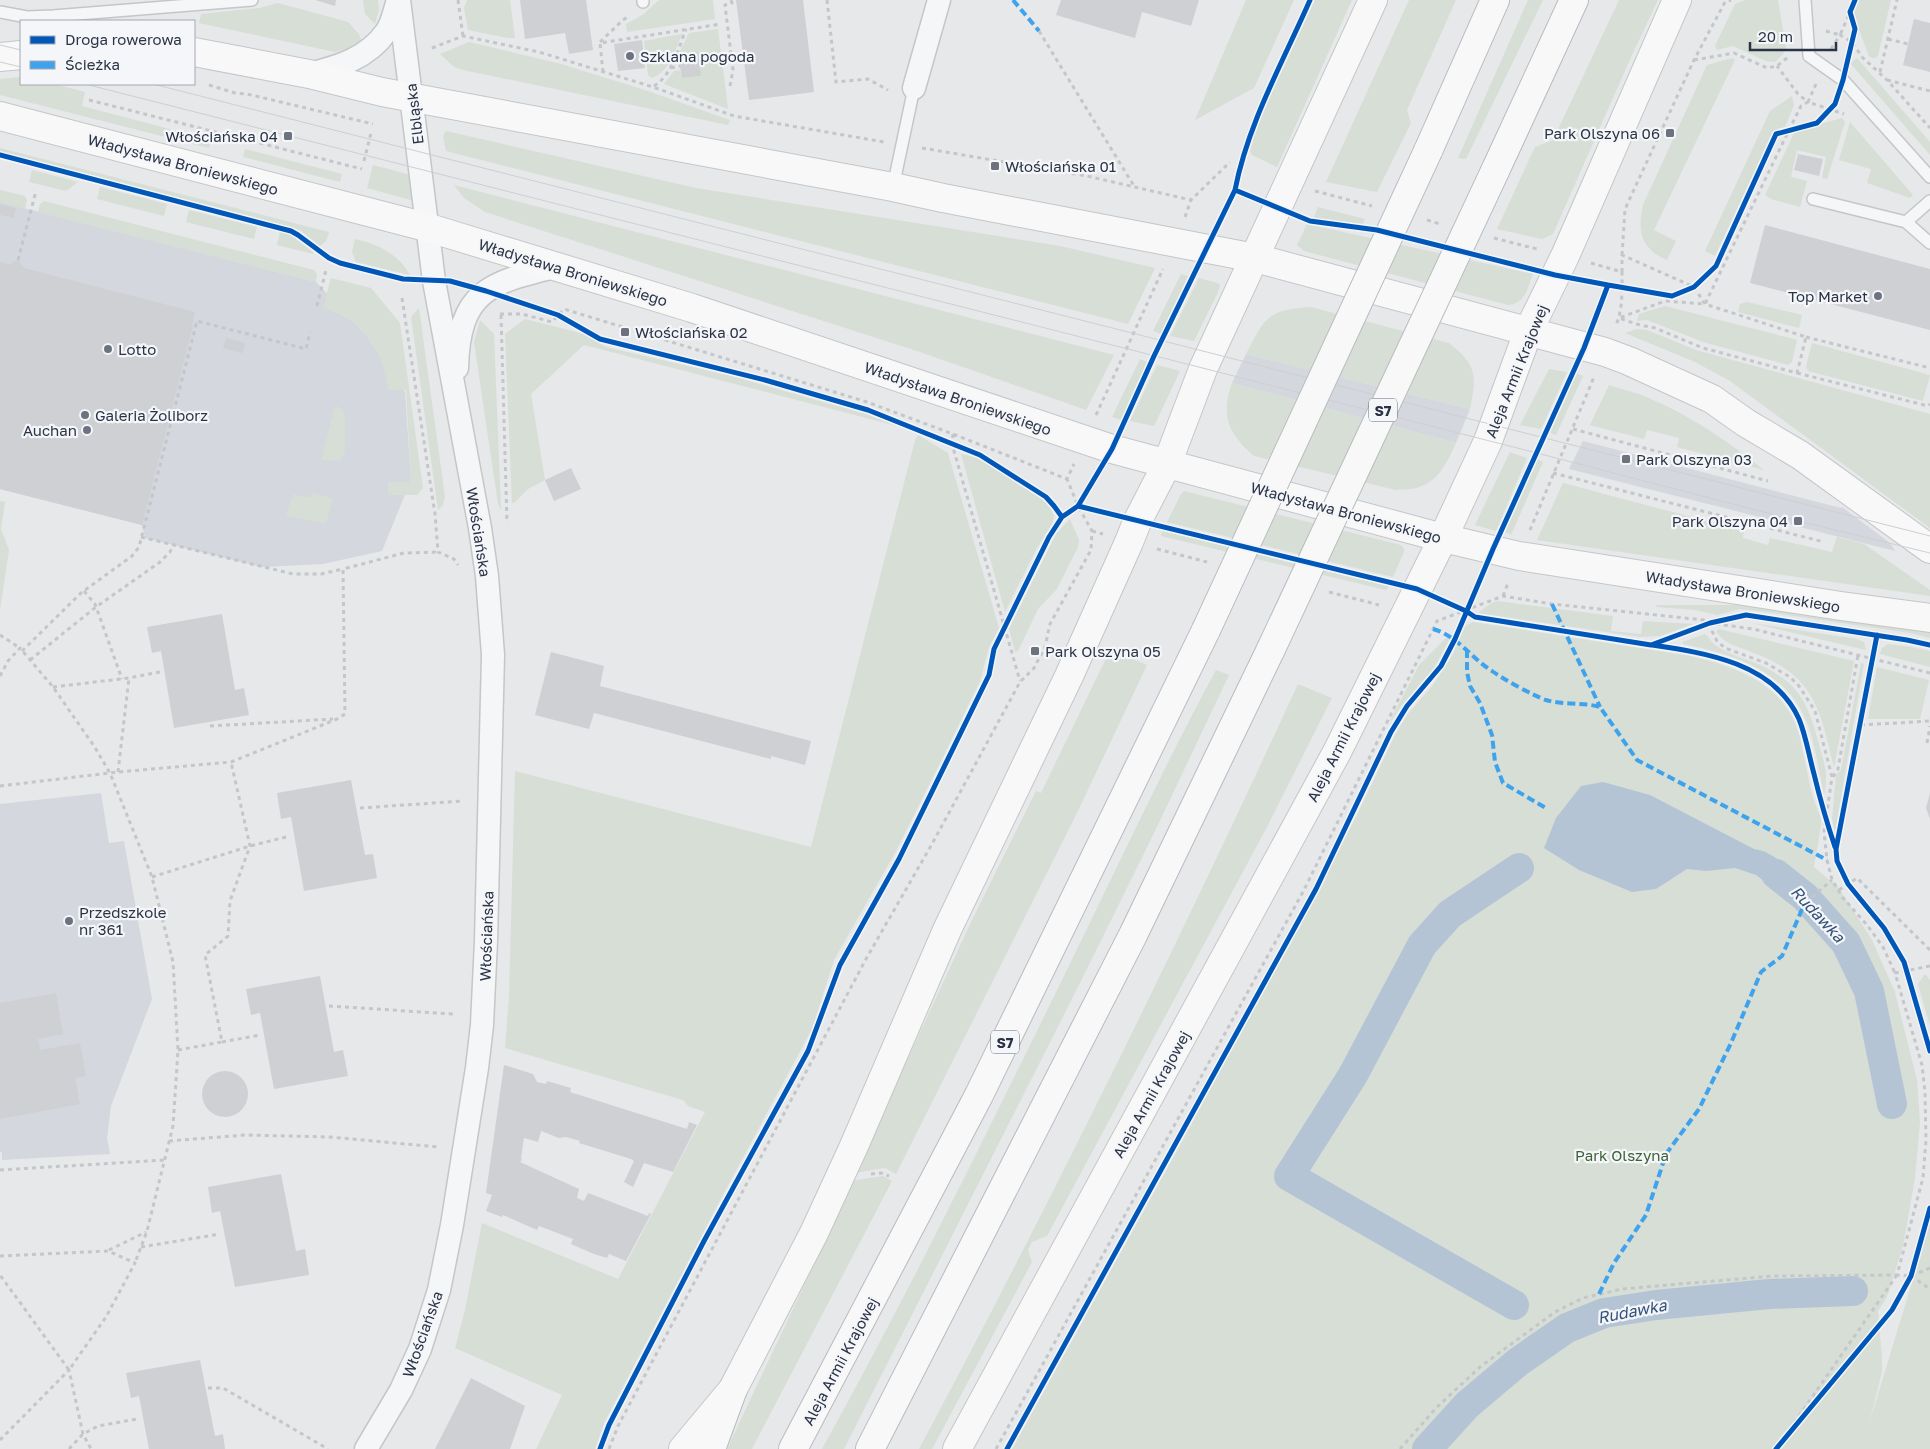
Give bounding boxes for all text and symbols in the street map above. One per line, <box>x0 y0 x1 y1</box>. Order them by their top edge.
legend <box>20 20 195 85</box>
scale bar <box>1750 20 1836 52</box>
text: 20 m <box>1758 27 1793 45</box>
text: Droga rowerowa <box>65 30 182 48</box>
place label: Szklana pogoda <box>640 47 754 65</box>
marker: Szklana pogoda <box>624 50 636 62</box>
text: Ścieżka <box>65 55 120 73</box>
street label: Elbląska <box>401 83 427 145</box>
place label: Park Olszyna 06 <box>1544 124 1660 142</box>
place label: Włościańska 04 <box>165 127 278 145</box>
marker: Park Olszyna 06 <box>1664 127 1676 139</box>
street label: Władysława Broniewskiego <box>86 130 280 198</box>
marker: Włościańska 04 <box>282 130 294 142</box>
place label: Włościańska 01 <box>1005 157 1116 175</box>
marker: Włościańska 01 <box>989 160 1001 172</box>
street label: Władysława Broniewskiego <box>476 235 670 309</box>
place label: Top Market <box>1788 287 1868 305</box>
marker: Top Market <box>1872 290 1884 302</box>
street label: Aleja Armii Krajowej <box>1481 302 1551 440</box>
place label: Włościańska 02 <box>635 323 747 341</box>
marker: Włościańska 02 <box>619 326 631 338</box>
place label: Lotto <box>118 340 156 358</box>
marker: Lotto <box>102 343 114 355</box>
street label: Władysława Broniewskiego <box>862 357 1054 439</box>
road number: S7 <box>1369 398 1397 422</box>
place label: Galeria Żoliborz <box>95 406 208 424</box>
marker: Galeria Żoliborz <box>79 409 91 421</box>
place label: Auchan <box>23 421 77 439</box>
marker: Auchan <box>81 424 93 436</box>
place label: Park Olszyna 03 <box>1636 450 1752 468</box>
marker: Park Olszyna 03 <box>1620 453 1632 465</box>
street label: Władysława Broniewskiego <box>1249 478 1443 546</box>
street label: Włościańska <box>463 486 495 578</box>
place label: Park Olszyna 04 <box>1672 512 1788 530</box>
marker: Park Olszyna 04 <box>1792 515 1804 527</box>
street label: Władysława Broniewskiego <box>1644 567 1842 615</box>
place label: Park Olszyna 05 <box>1045 642 1161 660</box>
marker: Park Olszyna 05 <box>1029 645 1041 657</box>
street label: Aleja Armii Krajowej <box>1303 669 1383 805</box>
water label: Rudawka <box>1787 882 1850 947</box>
street label: Włościańska <box>475 890 497 982</box>
place label: Przedszkole nr 361 <box>79 903 167 938</box>
marker: Przedszkole nr 361 <box>63 915 75 927</box>
street label: Aleja Armii Krajowej <box>1109 1027 1193 1161</box>
road number: S7 <box>991 1030 1019 1054</box>
park label: Park Olszyna <box>1575 1146 1669 1164</box>
street label: Włościańska <box>398 1288 446 1380</box>
street label: Aleja Armii Krajowej <box>799 1294 881 1428</box>
water label: Rudawka <box>1596 1294 1669 1327</box>

